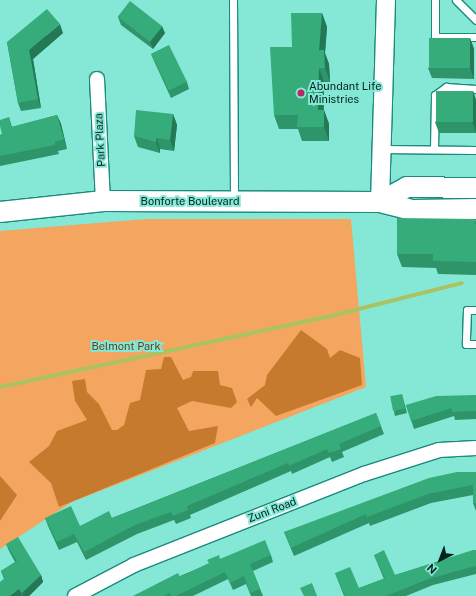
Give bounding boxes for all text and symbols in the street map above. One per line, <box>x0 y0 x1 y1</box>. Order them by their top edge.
place label: Abundant Life Ministries <box>309 80 381 106</box>
marker: Abundant Life Ministries <box>296 88 306 98</box>
street label: Park Plaza <box>92 113 108 167</box>
street label: Bonforte Boulevard <box>140 194 240 208</box>
park label: Belmont Park <box>91 339 161 353</box>
street label: Zuni Road <box>246 495 298 525</box>
north arrow <box>420 540 460 580</box>
text: N <box>425 562 439 576</box>

